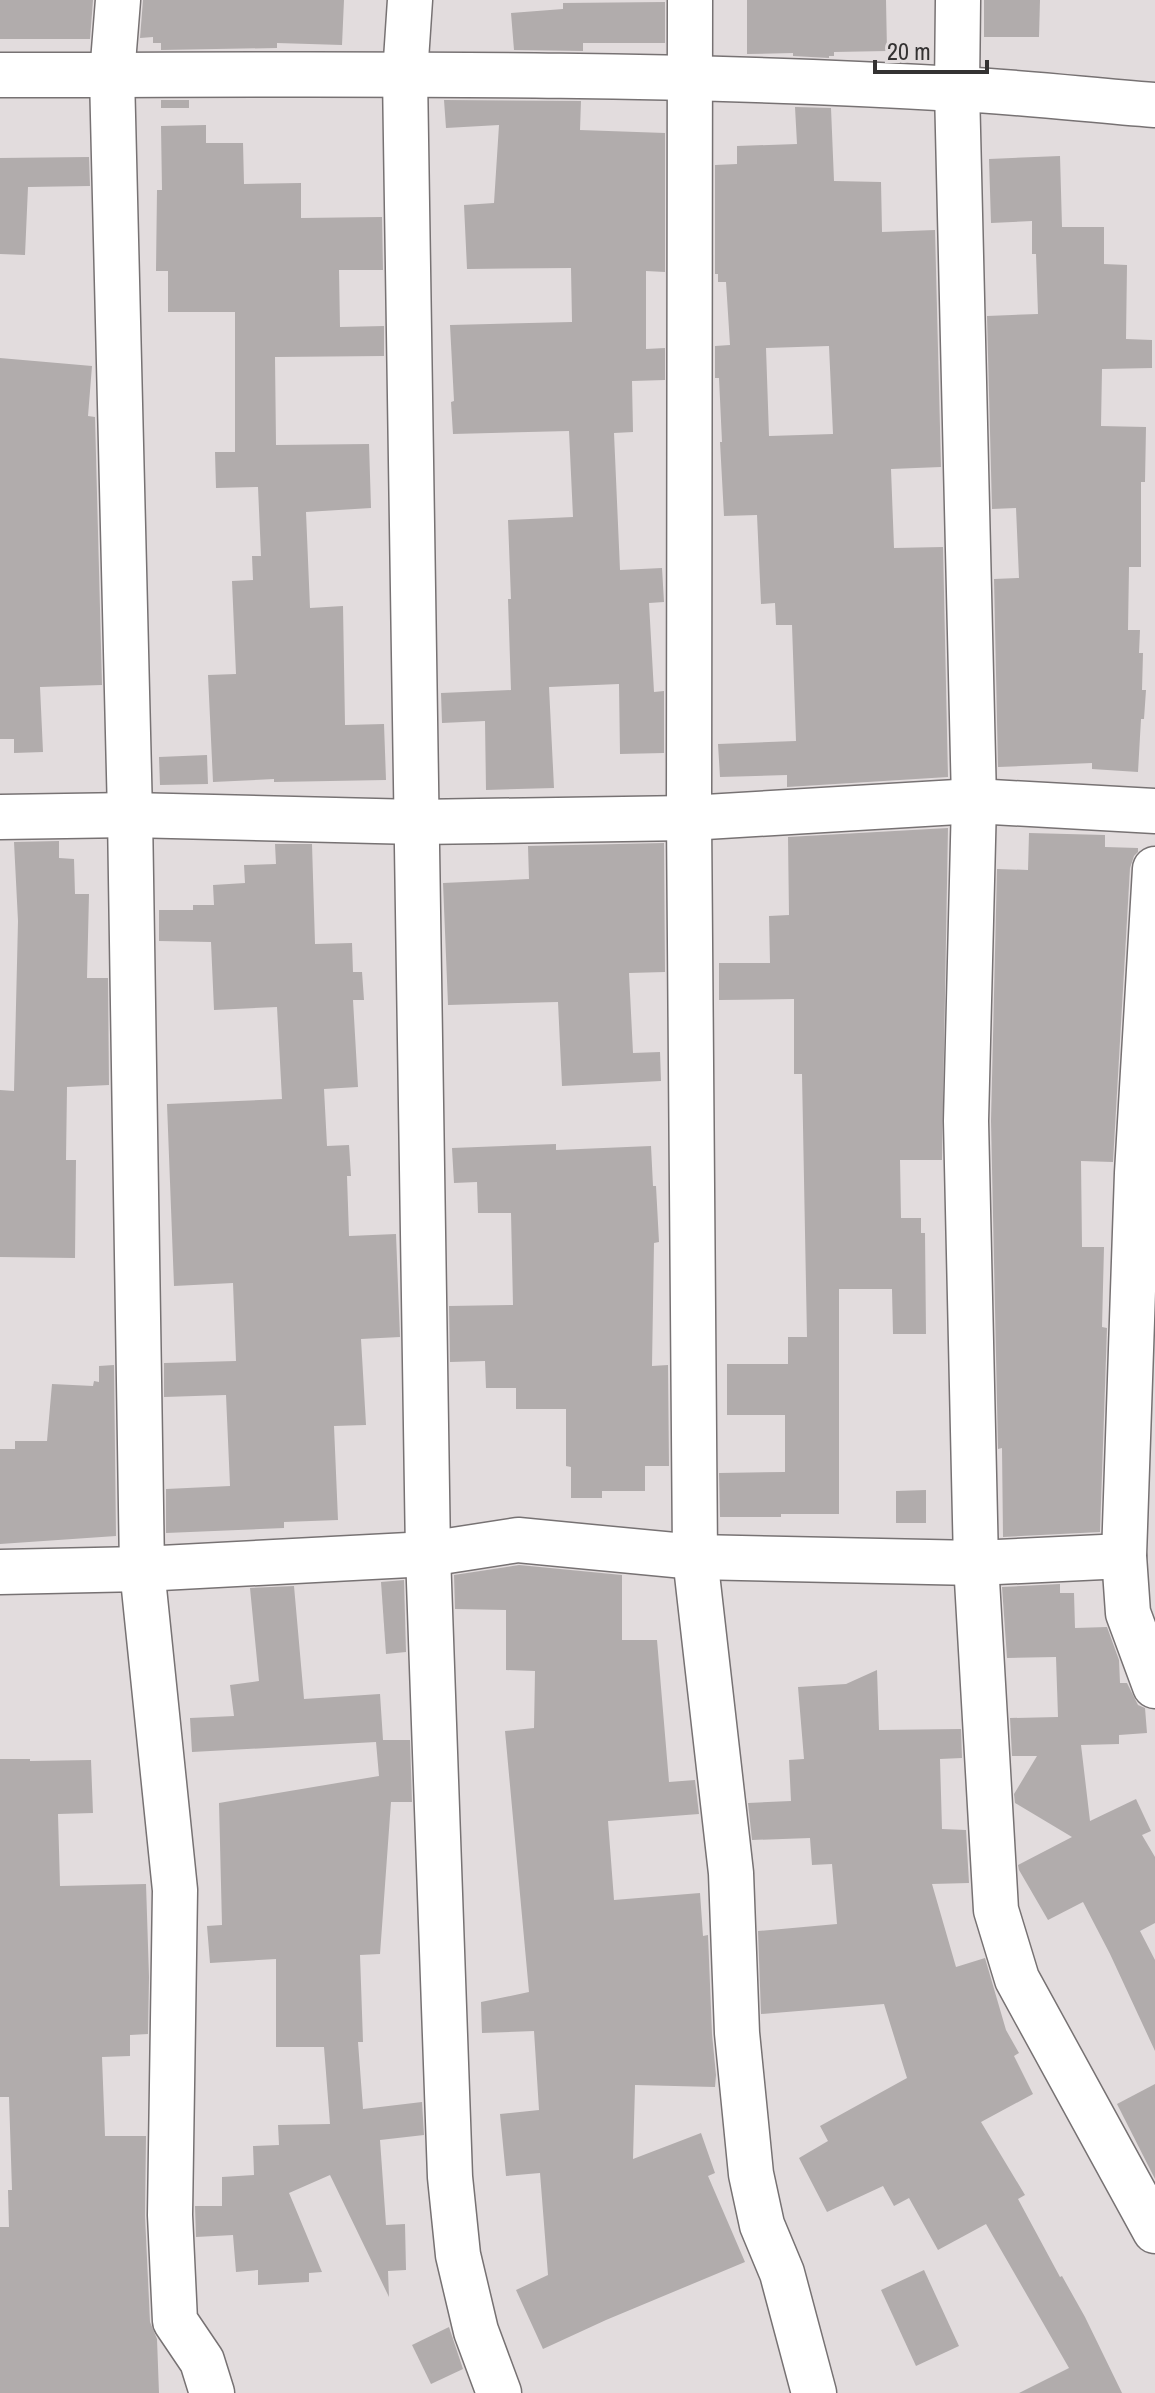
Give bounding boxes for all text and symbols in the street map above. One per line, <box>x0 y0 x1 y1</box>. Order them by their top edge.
scale bar <box>875 24 987 74</box>
text: 20 m <box>887 35 931 67</box>

